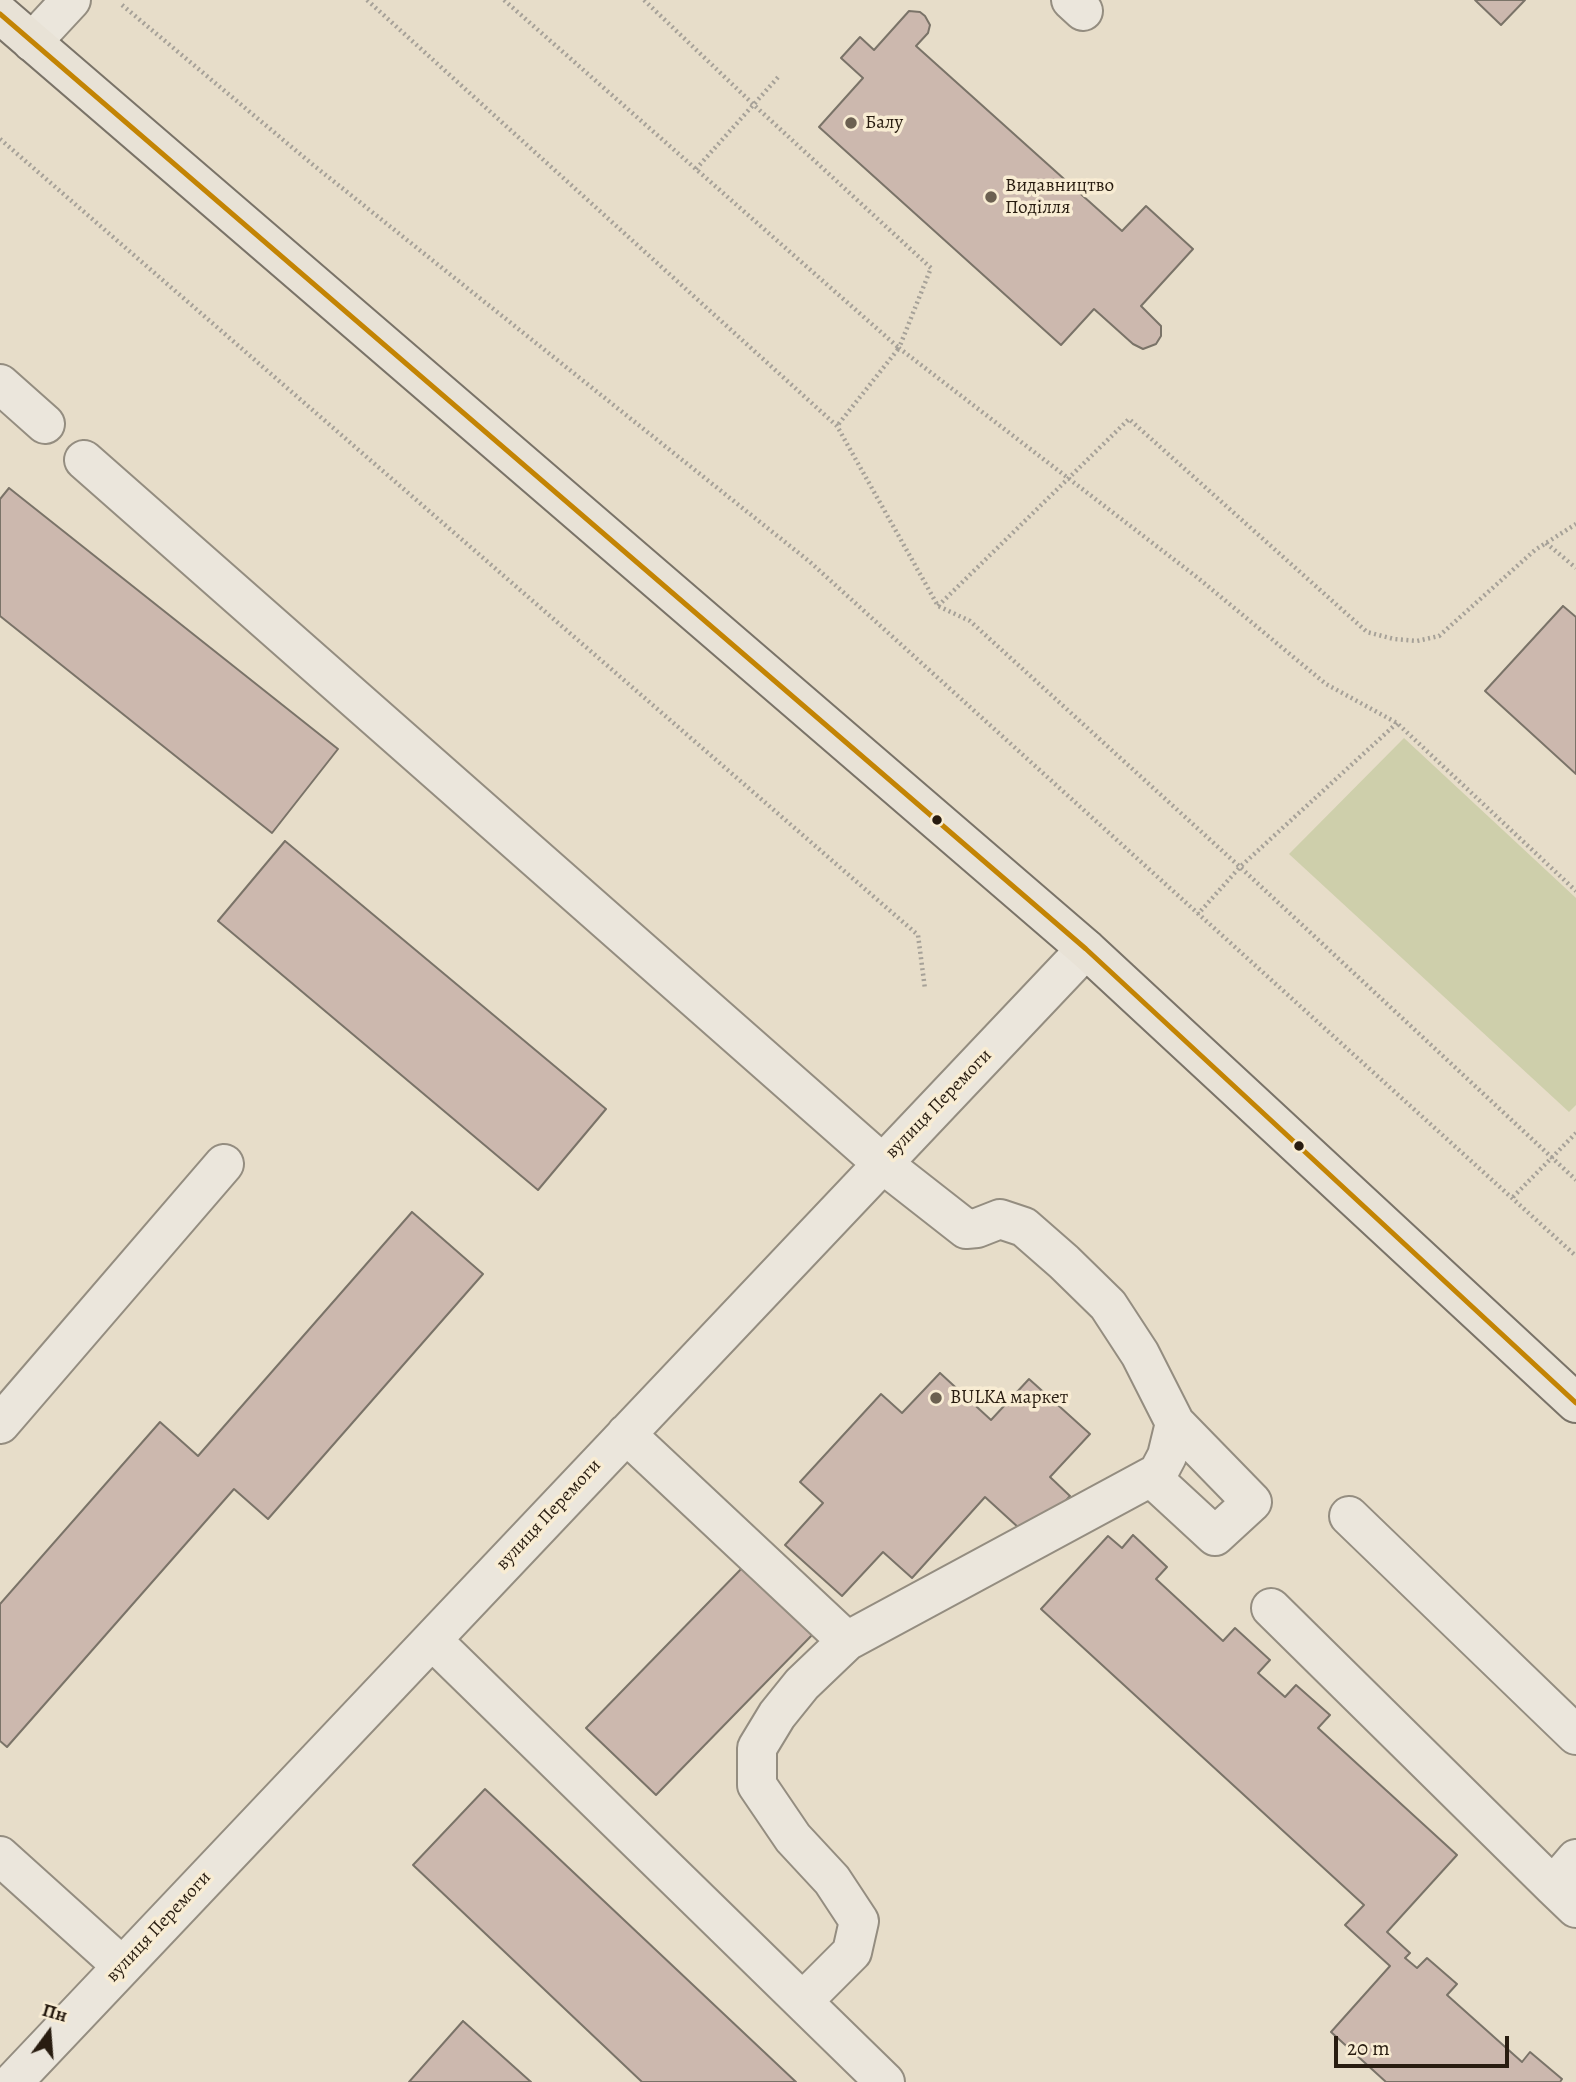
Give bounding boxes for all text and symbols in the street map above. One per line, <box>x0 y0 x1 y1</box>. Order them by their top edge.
place label: Балу <box>865 112 903 134</box>
marker: Балу <box>843 115 859 131</box>
place label: Видавництво Поділля <box>1005 175 1114 219</box>
marker: Видавництво Поділля <box>983 189 999 205</box>
unlabelled marker <box>930 813 944 827</box>
street label: вулиця Перемоги <box>881 1044 997 1164</box>
unlabelled marker <box>1292 1139 1306 1153</box>
place label: BULKA маркет <box>950 1387 1068 1409</box>
marker: BULKA маркет <box>928 1390 944 1406</box>
street label: вулиця Перемоги <box>492 1455 606 1575</box>
street label: вулиця Перемоги <box>102 1867 216 1987</box>
text: Пн <box>39 1997 70 2029</box>
north arrow <box>14 1998 84 2068</box>
scale bar <box>1338 2022 1513 2066</box>
text: 20 m <box>1347 2034 1390 2062</box>

